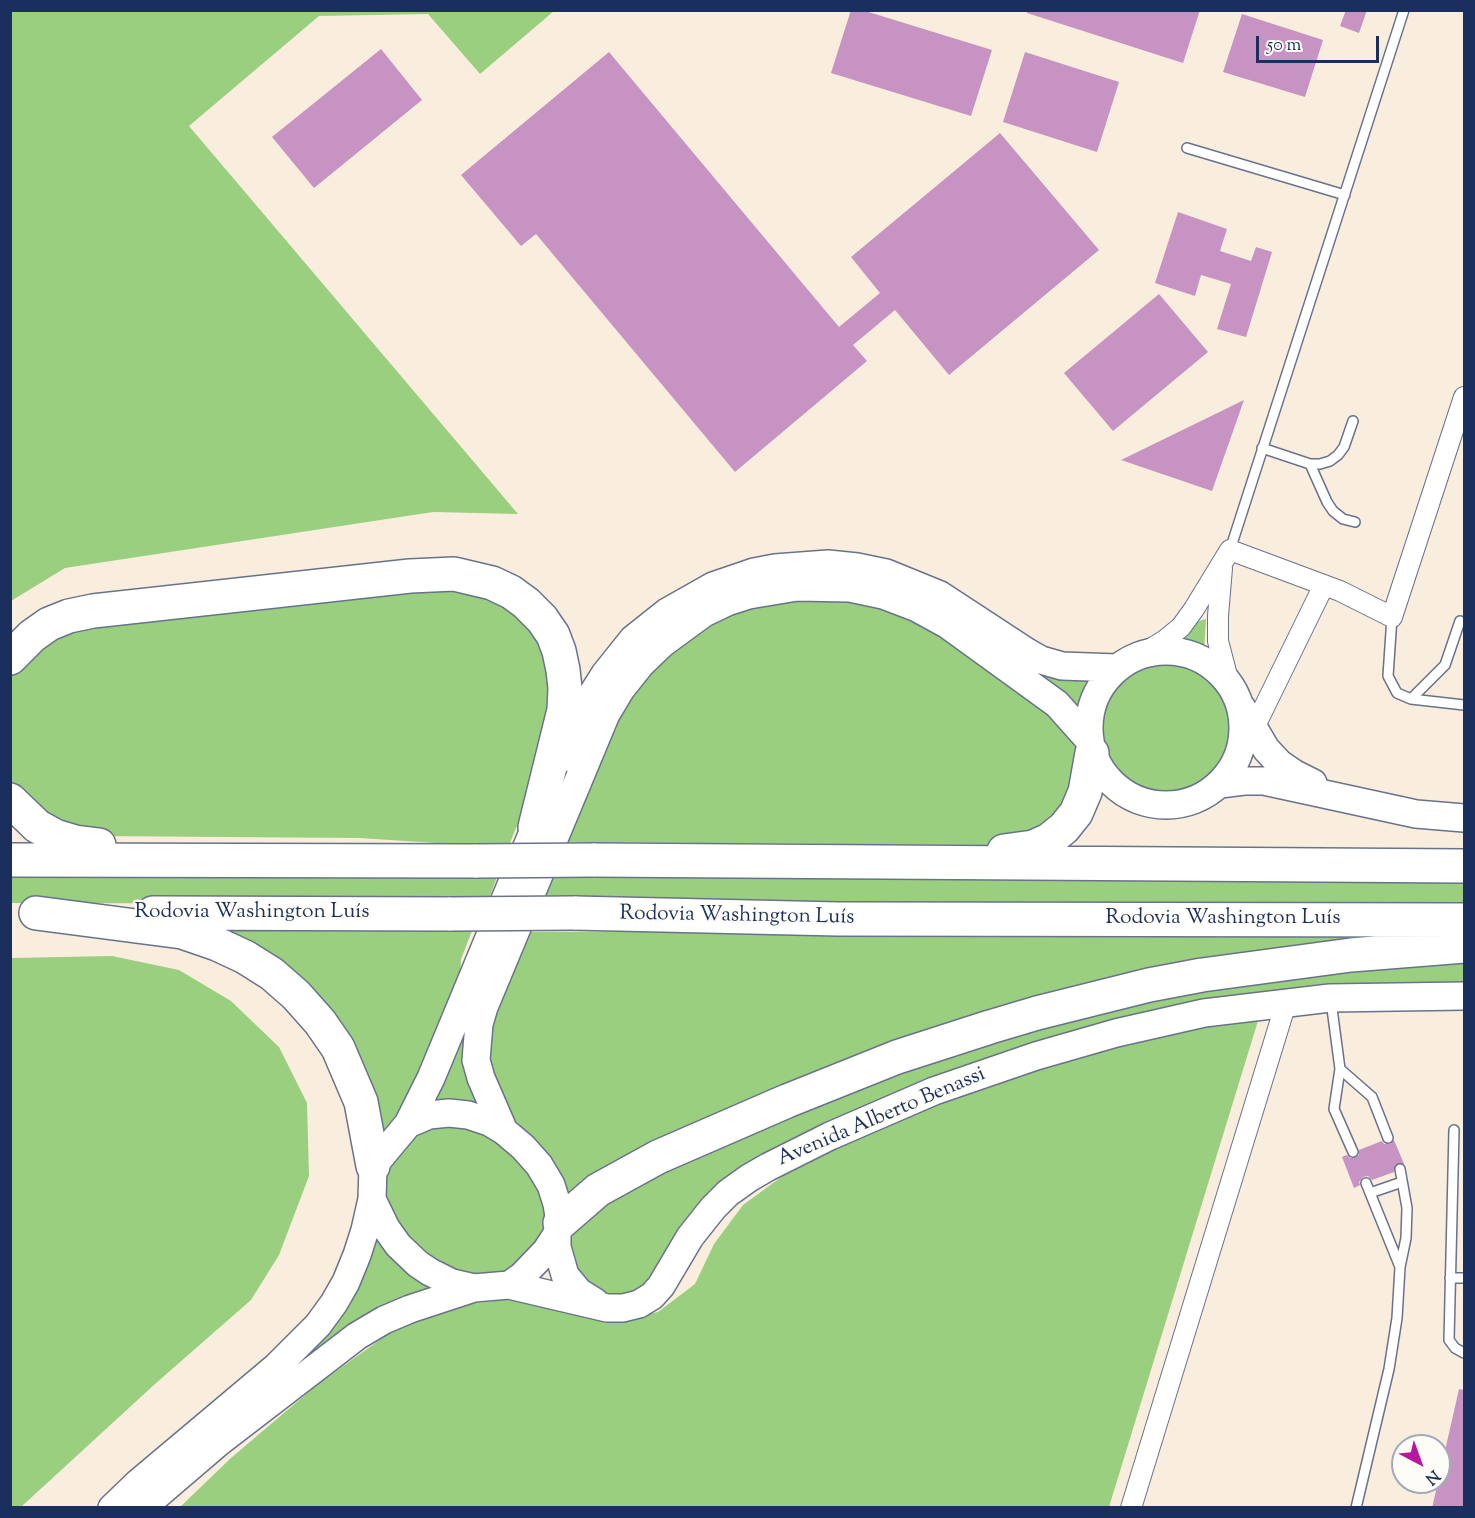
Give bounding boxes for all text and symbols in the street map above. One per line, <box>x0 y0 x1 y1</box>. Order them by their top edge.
scale bar <box>1259 24 1382 62</box>
text: 50 m <box>1267 33 1301 59</box>
street label: Rodovia Washington Luís <box>135 900 369 926</box>
street label: Rodovia Washington Luís <box>619 902 855 932</box>
street label: Rodovia Washington Luís <box>1106 906 1340 932</box>
street label: Avenida Alberto Benassi <box>774 1063 990 1173</box>
north arrow <box>1391 1434 1451 1494</box>
text: N <box>1419 1464 1444 1489</box>

